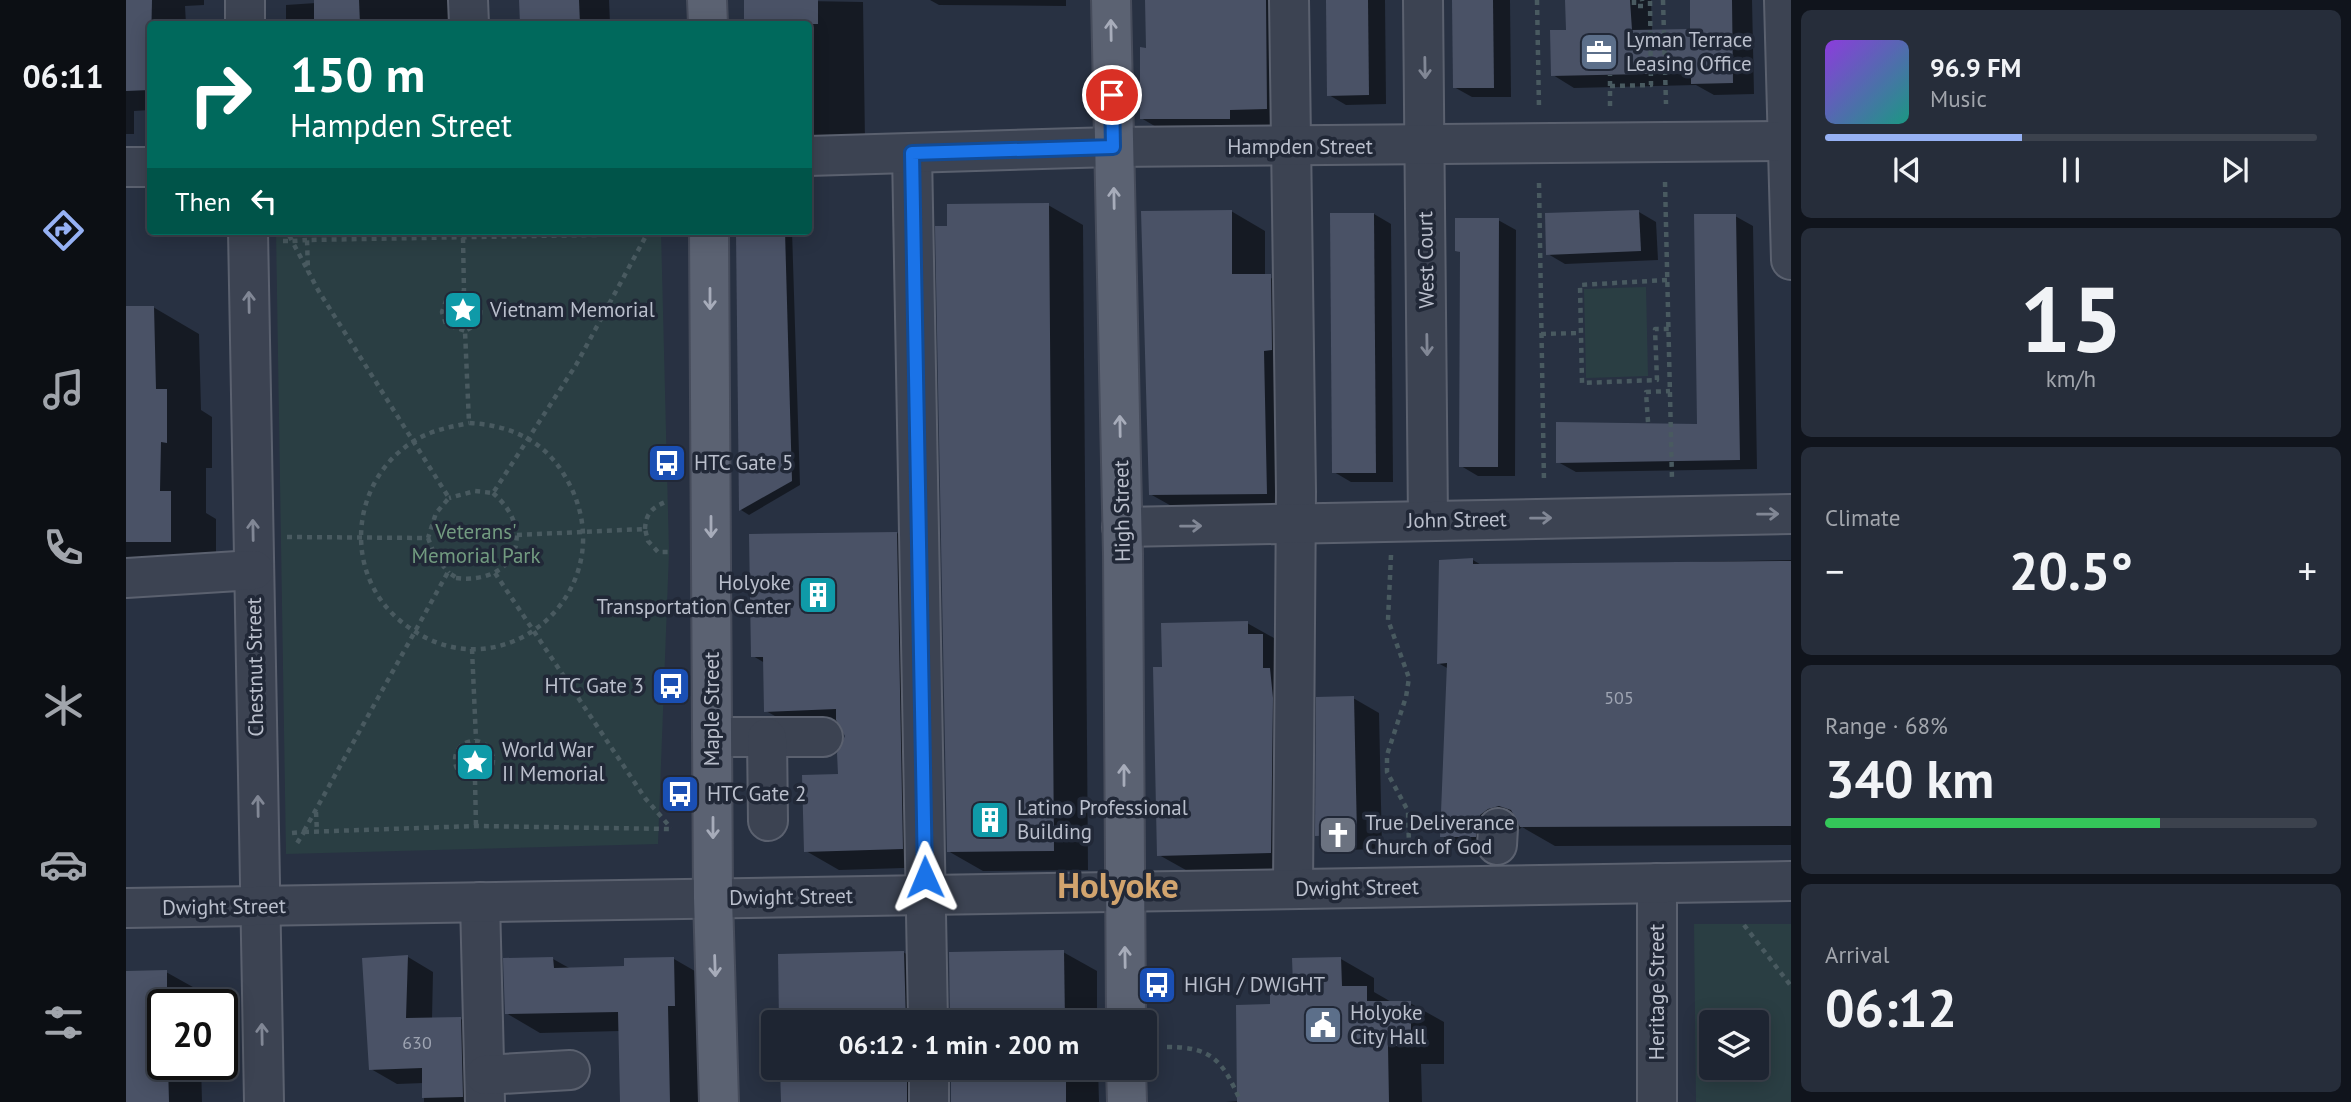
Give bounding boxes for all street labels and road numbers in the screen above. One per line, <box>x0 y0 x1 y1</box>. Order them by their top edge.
street label: Hampden Street <box>1227 133 1373 160</box>
street label: West Court <box>1411 211 1440 309</box>
street label: High Street <box>1107 460 1136 562</box>
street label: John Street <box>1406 505 1507 534</box>
street label: Chestnut Street <box>240 597 269 737</box>
street label: Maple Street <box>698 652 725 766</box>
street label: Dwight Street <box>1295 873 1419 902</box>
street label: Dwight Street <box>729 882 853 911</box>
street label: Dwight Street <box>162 892 286 921</box>
street label: Heritage Street <box>1643 924 1670 1060</box>

